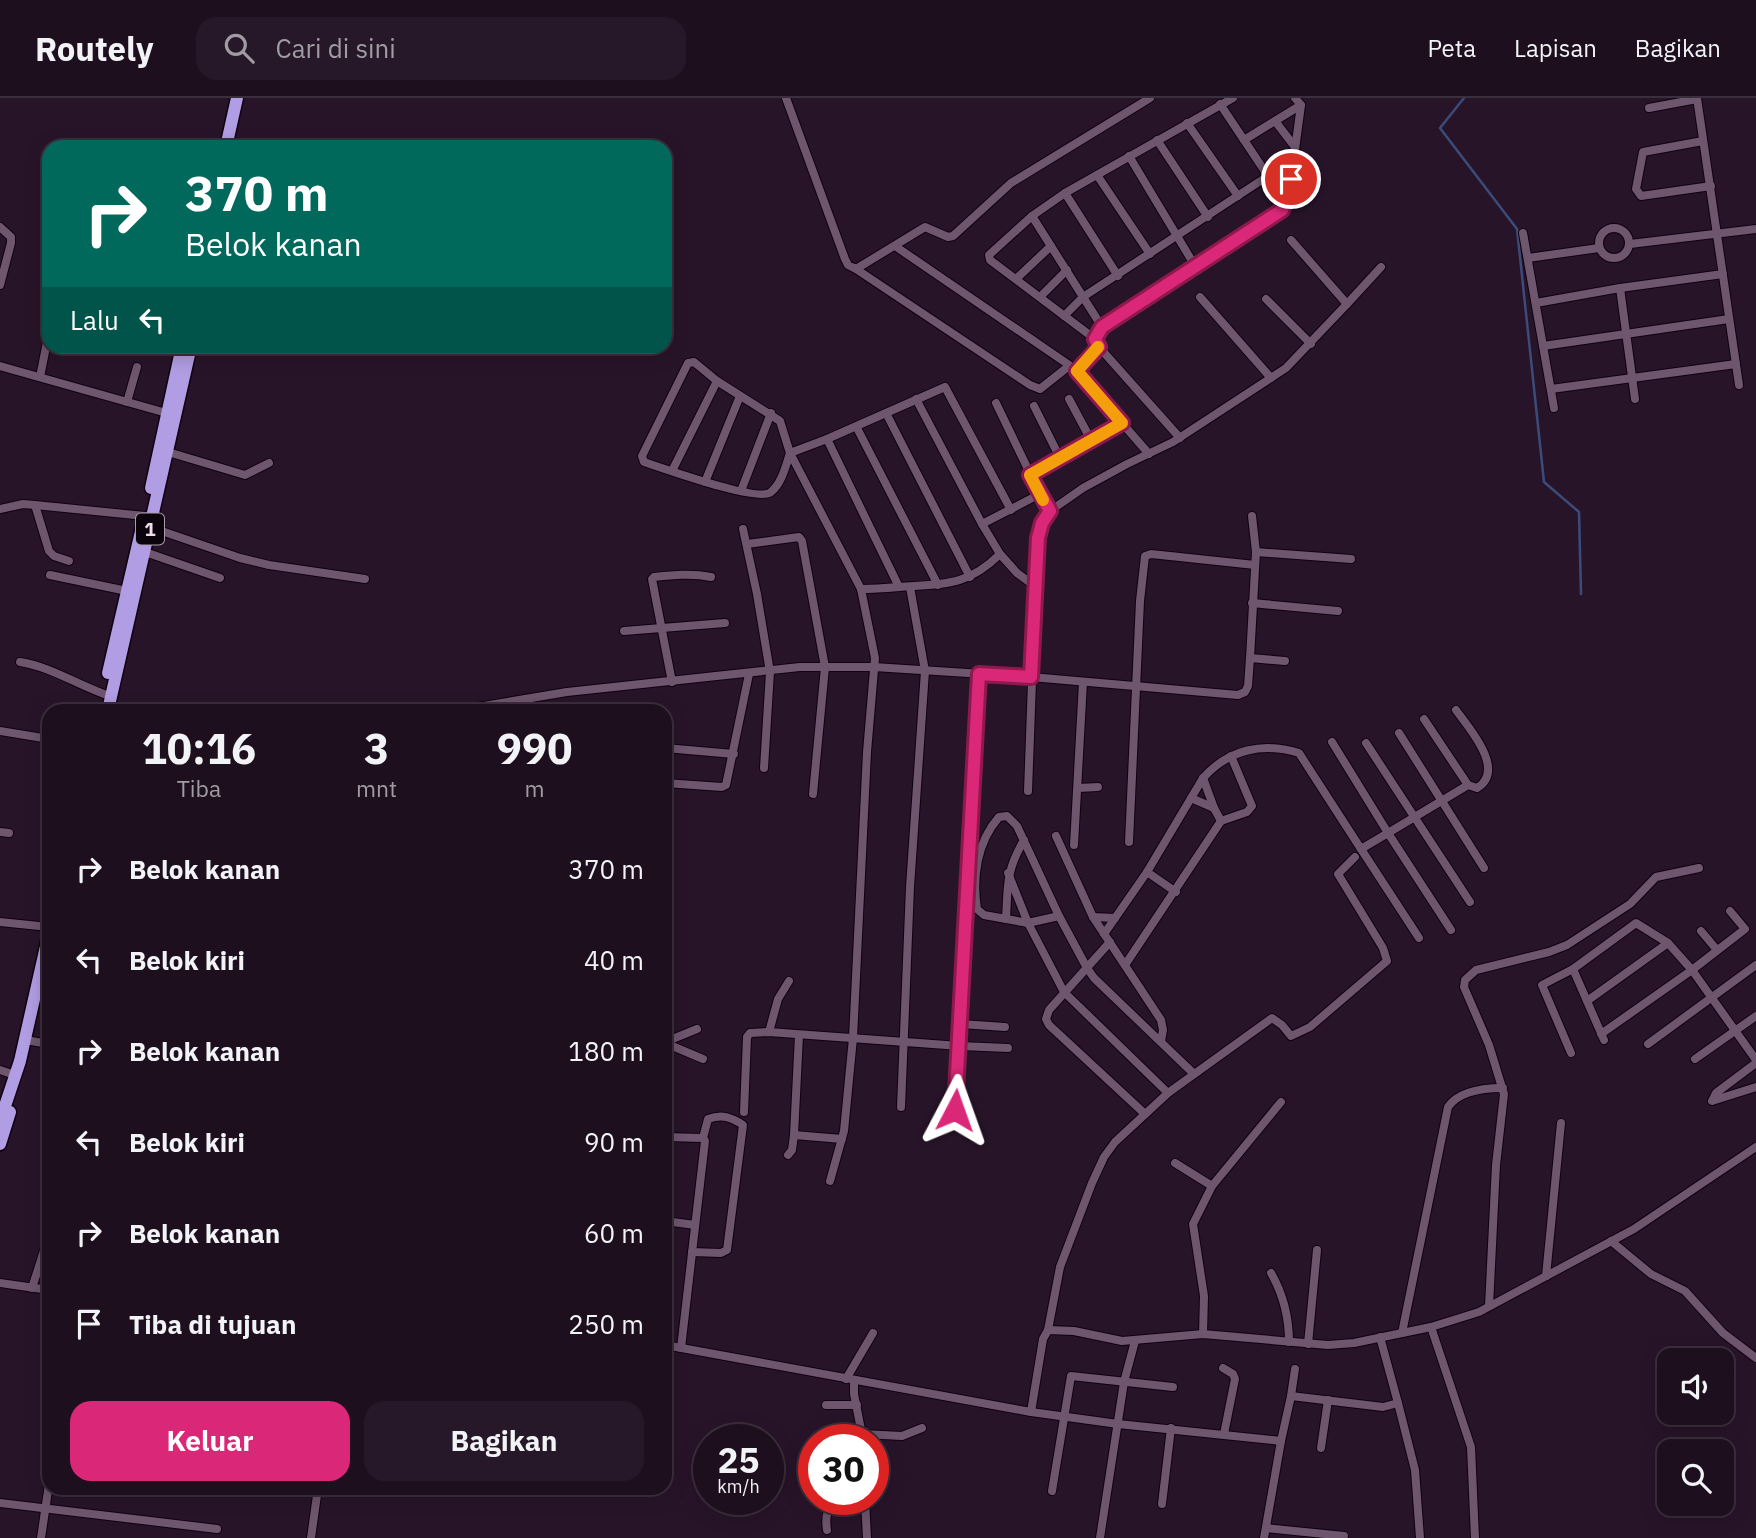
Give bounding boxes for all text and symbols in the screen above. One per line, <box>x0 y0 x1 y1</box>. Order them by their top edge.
search box <box>196 17 686 80</box>
text: Routely <box>35 27 154 70</box>
icon: search <box>220 29 258 67</box>
text: Cari di sini <box>276 31 396 65</box>
text: Peta <box>1428 32 1476 64</box>
text: Lapisan <box>1514 32 1597 64</box>
text: Bagikan <box>1635 32 1721 64</box>
pin <box>1261 149 1321 209</box>
icon: arrive <box>1272 160 1310 198</box>
text: 370 m <box>185 161 329 224</box>
icon: right <box>70 168 161 259</box>
text: Belok kanan <box>185 223 362 265</box>
icon: left <box>133 301 171 339</box>
text: Lalu <box>70 303 119 337</box>
road number: 1 <box>136 514 164 544</box>
text: 10:16 <box>142 721 256 776</box>
text: 3 <box>364 721 389 776</box>
text: 990 <box>497 721 572 776</box>
text: Tiba <box>177 773 221 803</box>
text: mnt <box>356 773 397 803</box>
text: m <box>525 773 545 803</box>
icon: right <box>70 850 108 888</box>
text: Belok kanan <box>129 852 280 886</box>
text: 370 m <box>568 852 644 886</box>
icon: left <box>70 941 108 979</box>
text: Belok kiri <box>129 943 245 977</box>
text: 40 m <box>584 943 644 977</box>
icon: right <box>70 1032 108 1070</box>
text: Belok kanan <box>129 1034 280 1068</box>
text: 180 m <box>568 1034 644 1068</box>
position arrow <box>918 1073 992 1147</box>
icon: left <box>70 1123 108 1161</box>
text: Belok kiri <box>129 1125 245 1159</box>
text: 90 m <box>584 1125 644 1159</box>
icon: right <box>70 1214 108 1252</box>
text: Belok kanan <box>129 1216 280 1250</box>
text: 60 m <box>584 1216 644 1250</box>
icon: arrive <box>70 1305 108 1343</box>
text: Tiba di tujuan <box>129 1307 296 1341</box>
text: 250 m <box>568 1307 644 1341</box>
map controls <box>1657 1348 1734 1516</box>
button: sound <box>1657 1348 1734 1425</box>
button: Keluar <box>70 1401 350 1481</box>
button: Bagikan <box>364 1401 644 1481</box>
speed limit sign: 30 <box>798 1424 889 1515</box>
text: 25 <box>717 1437 760 1483</box>
button: search <box>1657 1439 1734 1516</box>
text: km/h <box>717 1475 760 1498</box>

